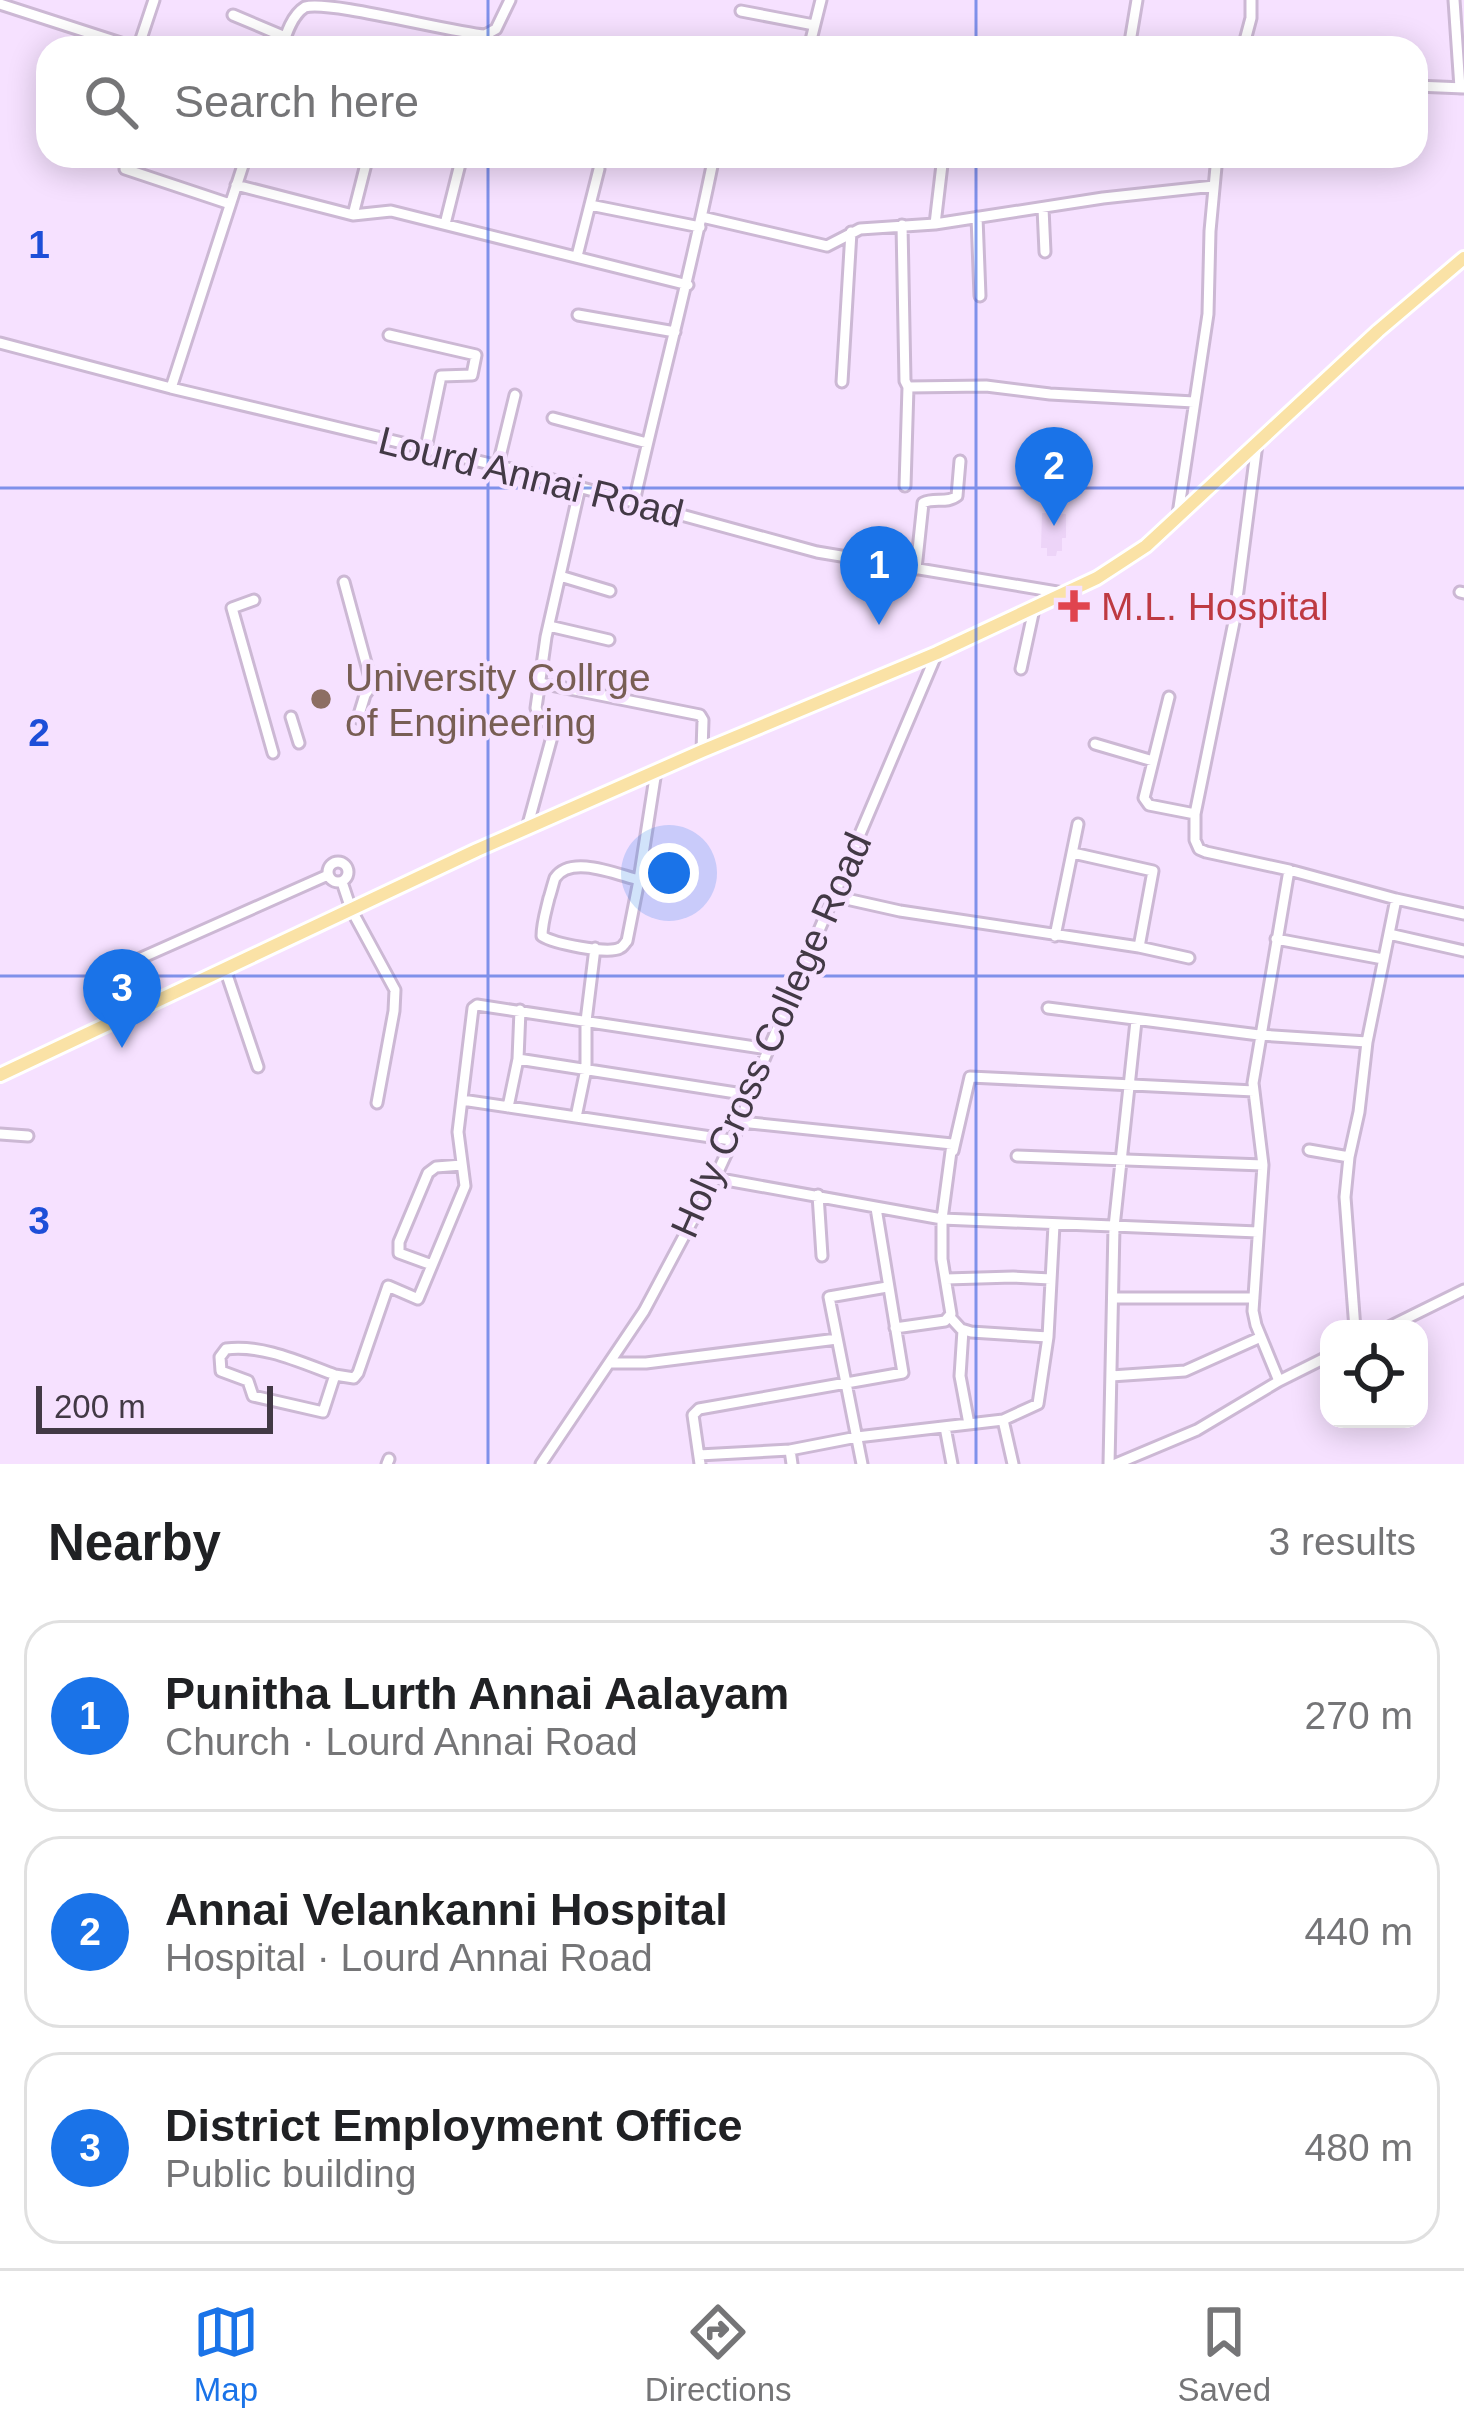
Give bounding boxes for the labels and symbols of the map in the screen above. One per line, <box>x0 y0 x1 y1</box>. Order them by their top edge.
text: 1 <box>28 223 50 266</box>
street label: Lourd Annai Road <box>374 418 688 536</box>
pin: 2 <box>1015 427 1093 526</box>
pin: 1 <box>840 526 918 625</box>
place label: M.L. Hospital <box>1101 585 1329 628</box>
marker: M.L. Hospital <box>1058 590 1090 622</box>
place label: University Collrge of Engineering <box>345 656 651 744</box>
marker: University Collrge of Engineering <box>308 686 334 712</box>
text: 2 <box>28 711 50 754</box>
street label: Holy Cross College Road <box>662 826 880 1244</box>
your location <box>639 843 699 903</box>
pin: 3 <box>83 949 161 1048</box>
text: 3 <box>28 1199 50 1242</box>
scale bar <box>36 1380 273 1433</box>

